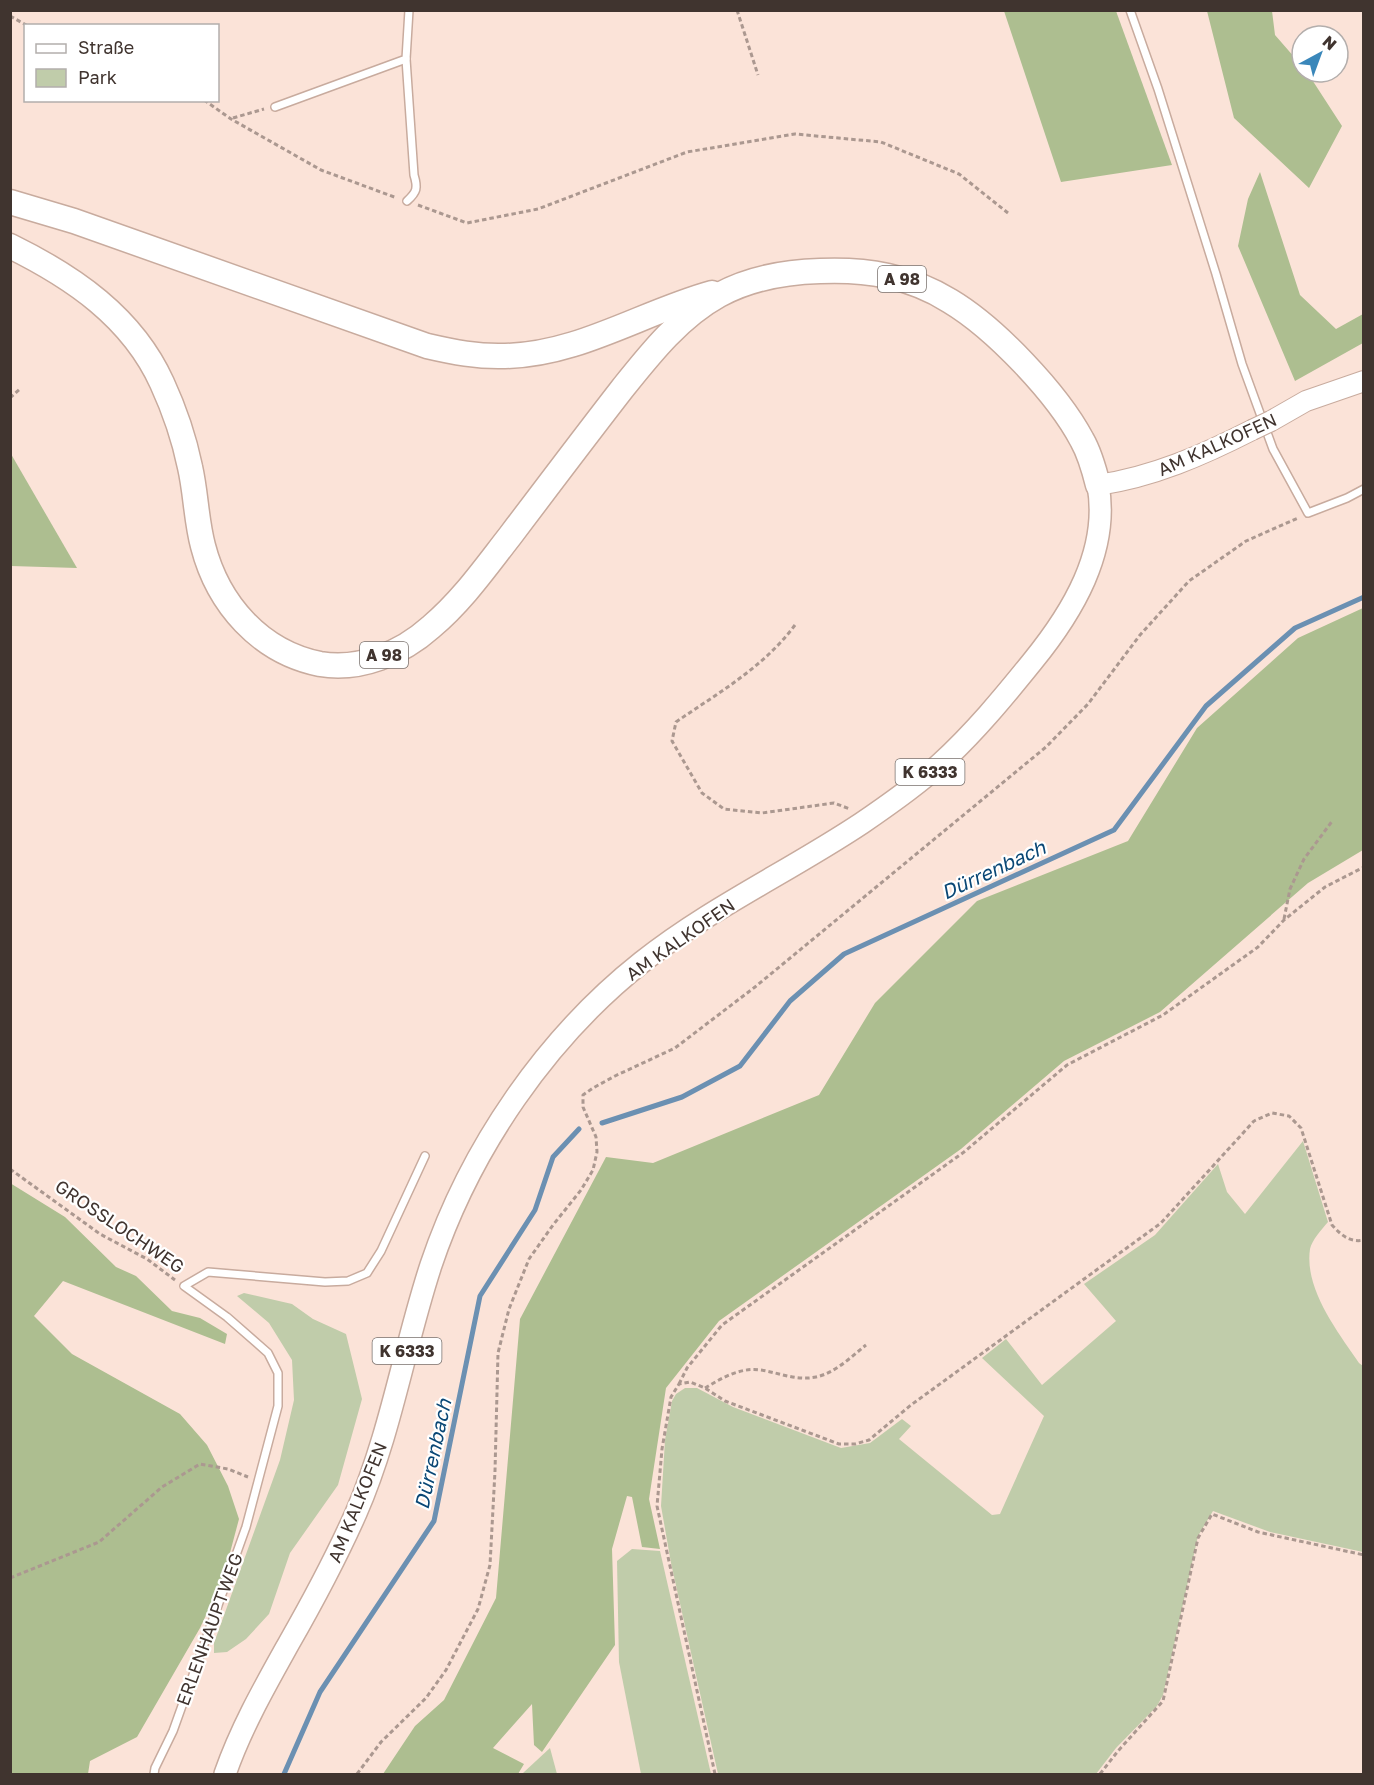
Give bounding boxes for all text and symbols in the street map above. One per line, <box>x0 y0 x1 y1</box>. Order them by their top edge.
legend <box>24 24 219 102</box>
north arrow <box>1290 24 1350 84</box>
text: N <box>1319 31 1341 54</box>
text: Straße <box>78 36 134 58</box>
text: Park <box>78 66 117 88</box>
road number: A 98 <box>878 266 926 292</box>
street label: AM KALKOFEN <box>1154 408 1280 480</box>
road number: A 98 <box>360 642 408 668</box>
road number: K 6333 <box>896 759 964 785</box>
water label: Dürrenbach <box>937 834 1050 904</box>
street label: AM KALKOFEN <box>621 893 739 985</box>
street label: GROSSLOCHWEG <box>51 1175 189 1277</box>
road number: K 6333 <box>372 1338 442 1364</box>
water label: Dürrenbach <box>409 1396 456 1511</box>
street label: AM KALKOFEN <box>323 1439 391 1565</box>
street label: ERLENHAUPTWEG <box>171 1550 247 1708</box>

